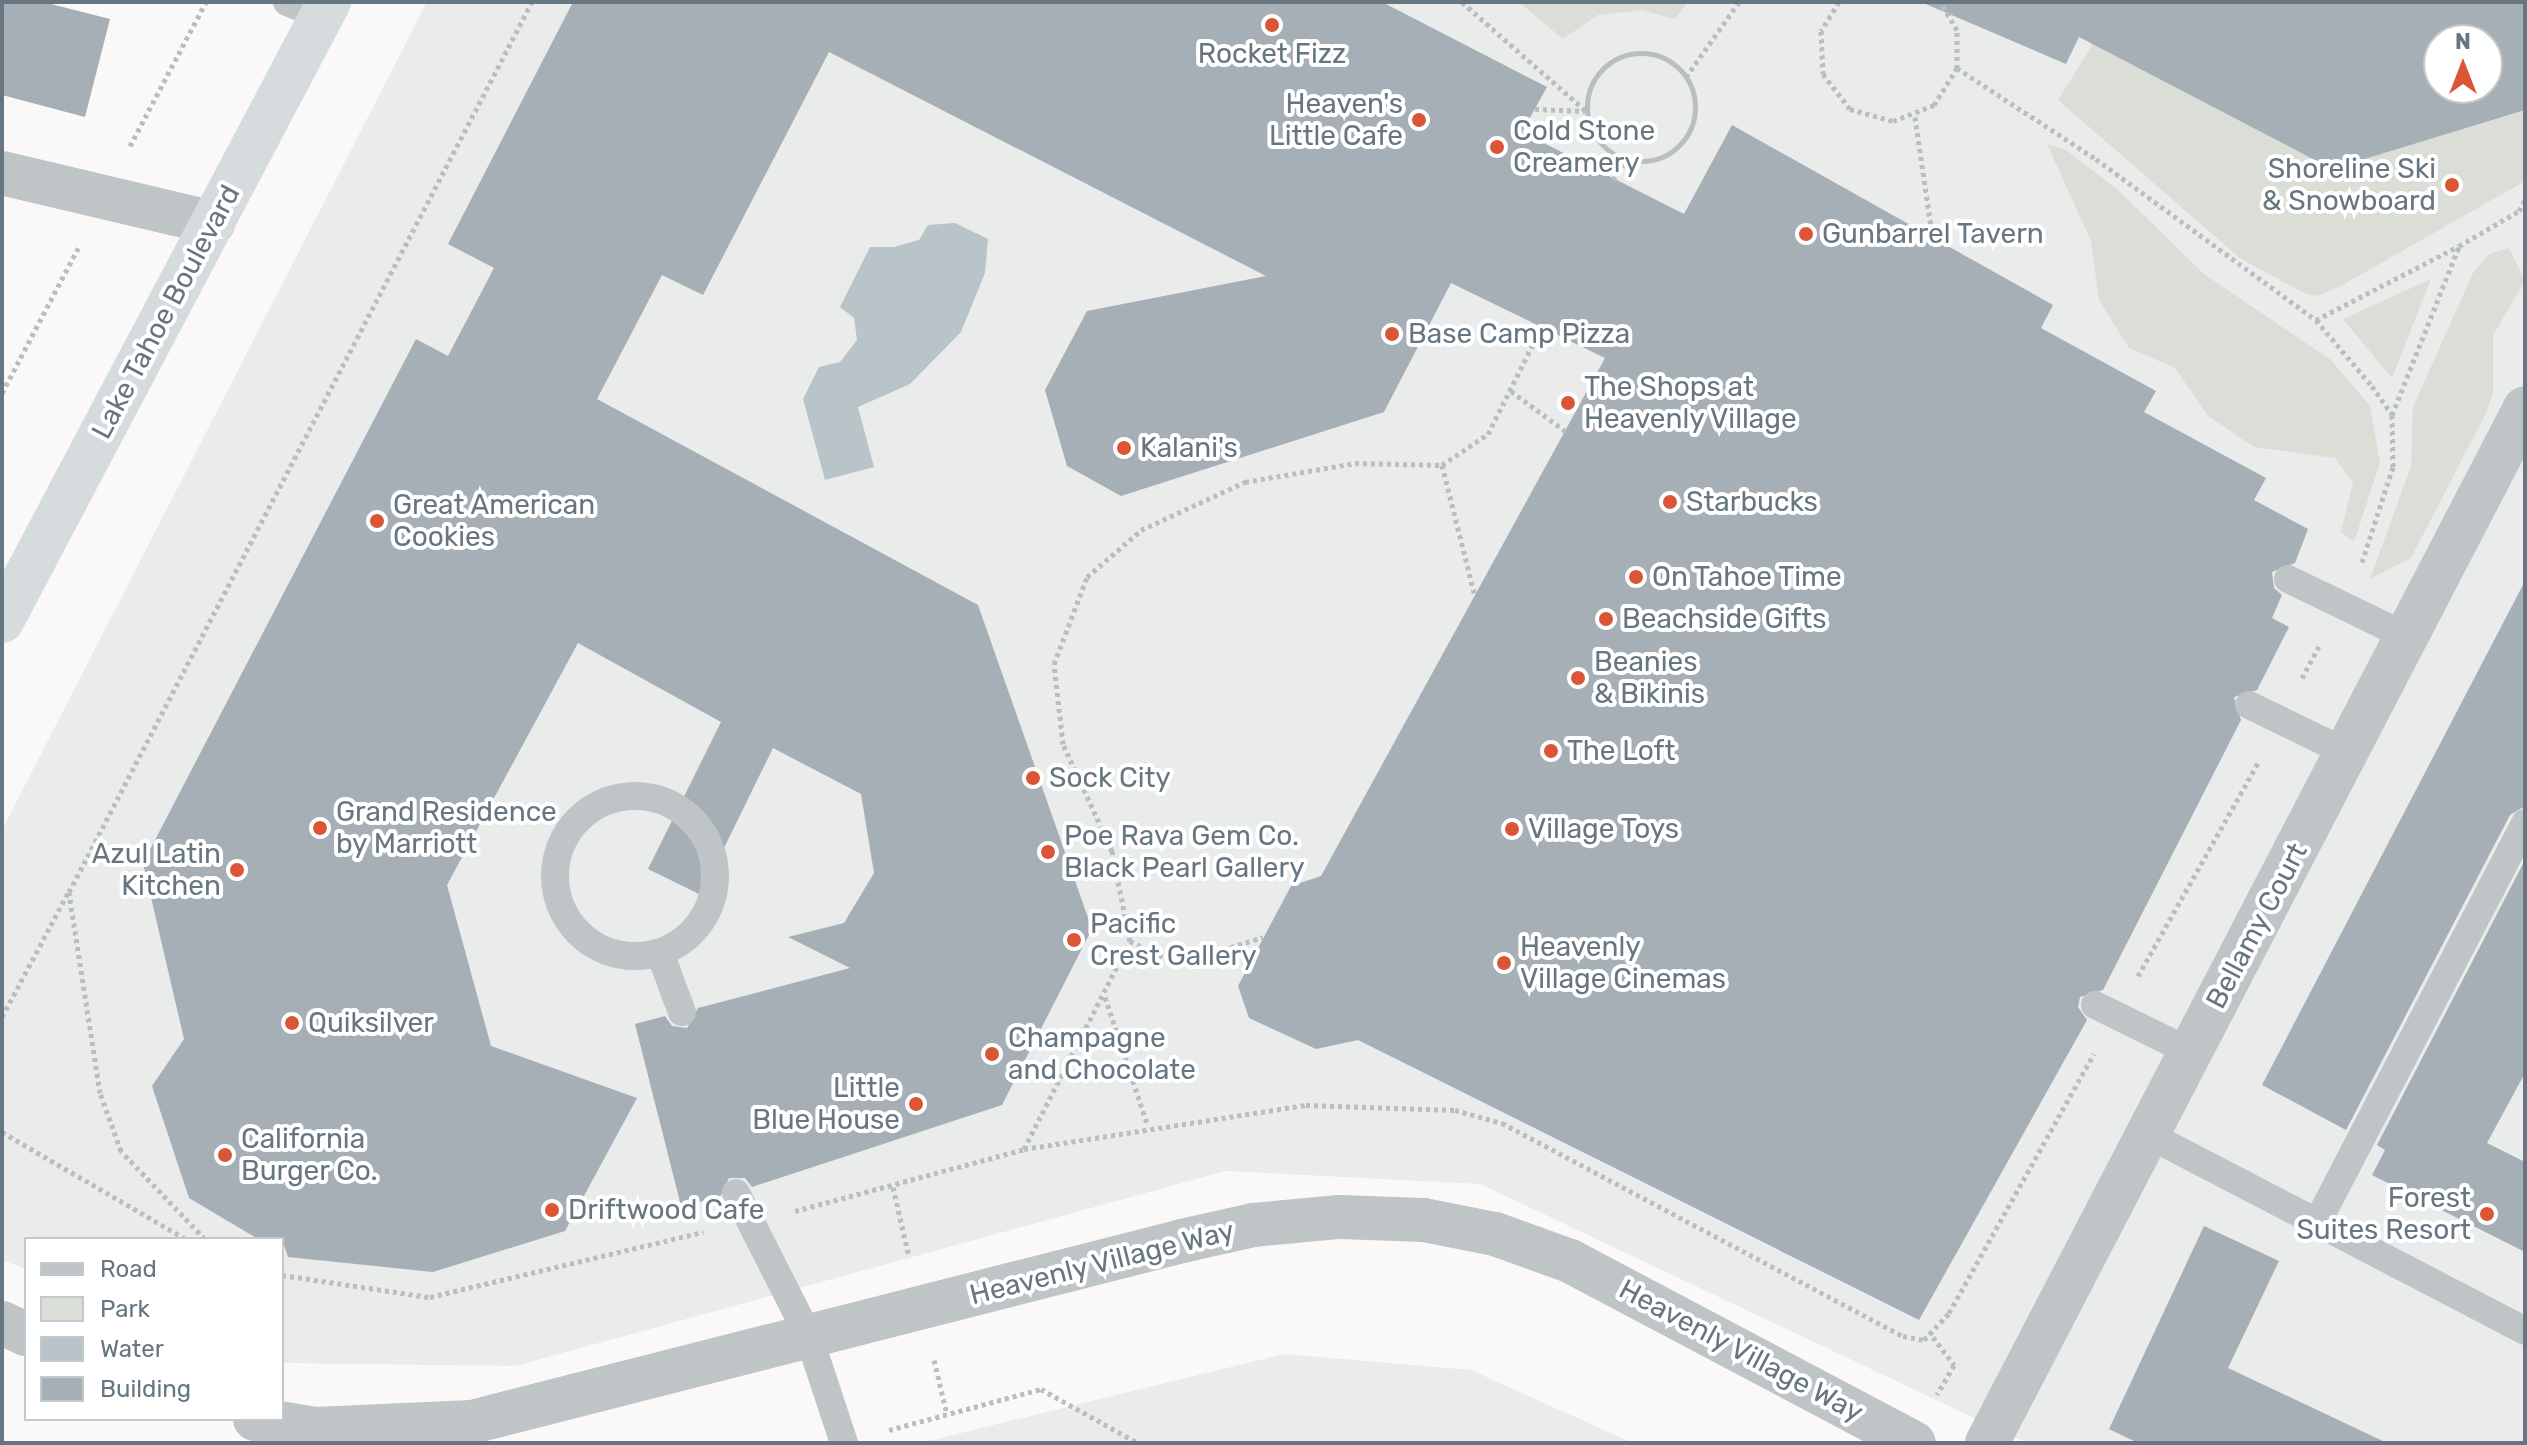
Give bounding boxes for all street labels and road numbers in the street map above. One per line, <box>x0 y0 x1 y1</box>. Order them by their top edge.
street label: Lake Tahoe Boulevard <box>85 179 247 445</box>
street label: Bellamy Court <box>2199 837 2315 1015</box>
street label: Heavenly Village Way <box>965 1214 1239 1312</box>
street label: Heavenly Village Way <box>1612 1272 1870 1430</box>

